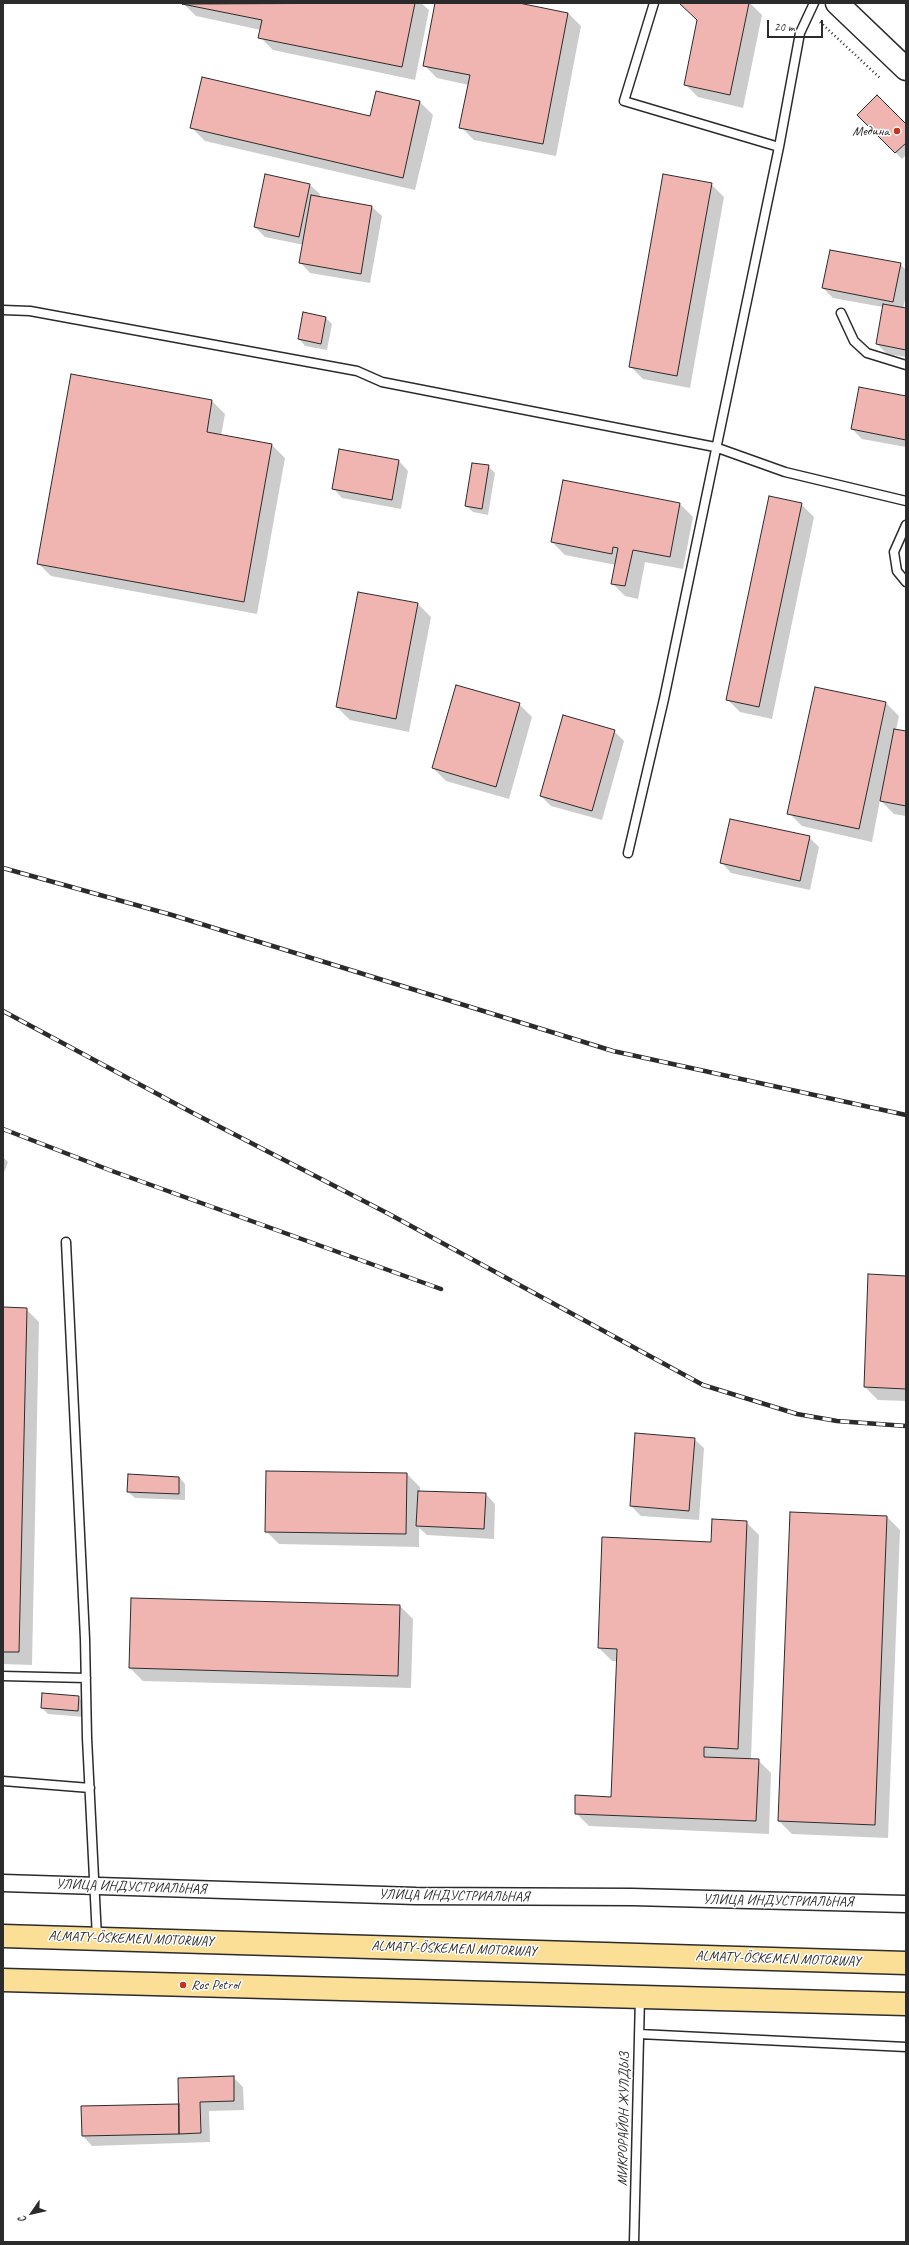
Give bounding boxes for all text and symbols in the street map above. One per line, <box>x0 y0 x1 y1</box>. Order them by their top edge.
scale bar <box>769 12 825 38</box>
text: 20 m <box>774 19 794 35</box>
place label: Медина <box>852 123 889 139</box>
marker: Медина <box>892 126 902 136</box>
street label: УЛИЦА ИНДУСТРИАЛЬНАЯ <box>55 1876 207 1898</box>
street label: УЛИЦА ИНДУСТРИАЛЬНАЯ <box>379 1886 529 1906</box>
street label: УЛИЦА ИНДУСТРИАЛЬНАЯ <box>703 1891 853 1911</box>
street label: ALMATY-ÖSKEMEN MOTORWAY <box>48 1928 214 1950</box>
street label: ALMATY-ÖSKEMEN MOTORWAY <box>371 1938 537 1960</box>
street label: ALMATY-ÖSKEMEN MOTORWAY <box>695 1948 861 1970</box>
place label: Ros Petrol <box>191 1977 239 1993</box>
marker: Ros Petrol <box>178 1980 188 1990</box>
street label: МИКРОРАЙОН ЖУЛДЫЗ <box>614 2052 634 2186</box>
north arrow <box>12 2193 52 2233</box>
text: С <box>15 2214 29 2226</box>

